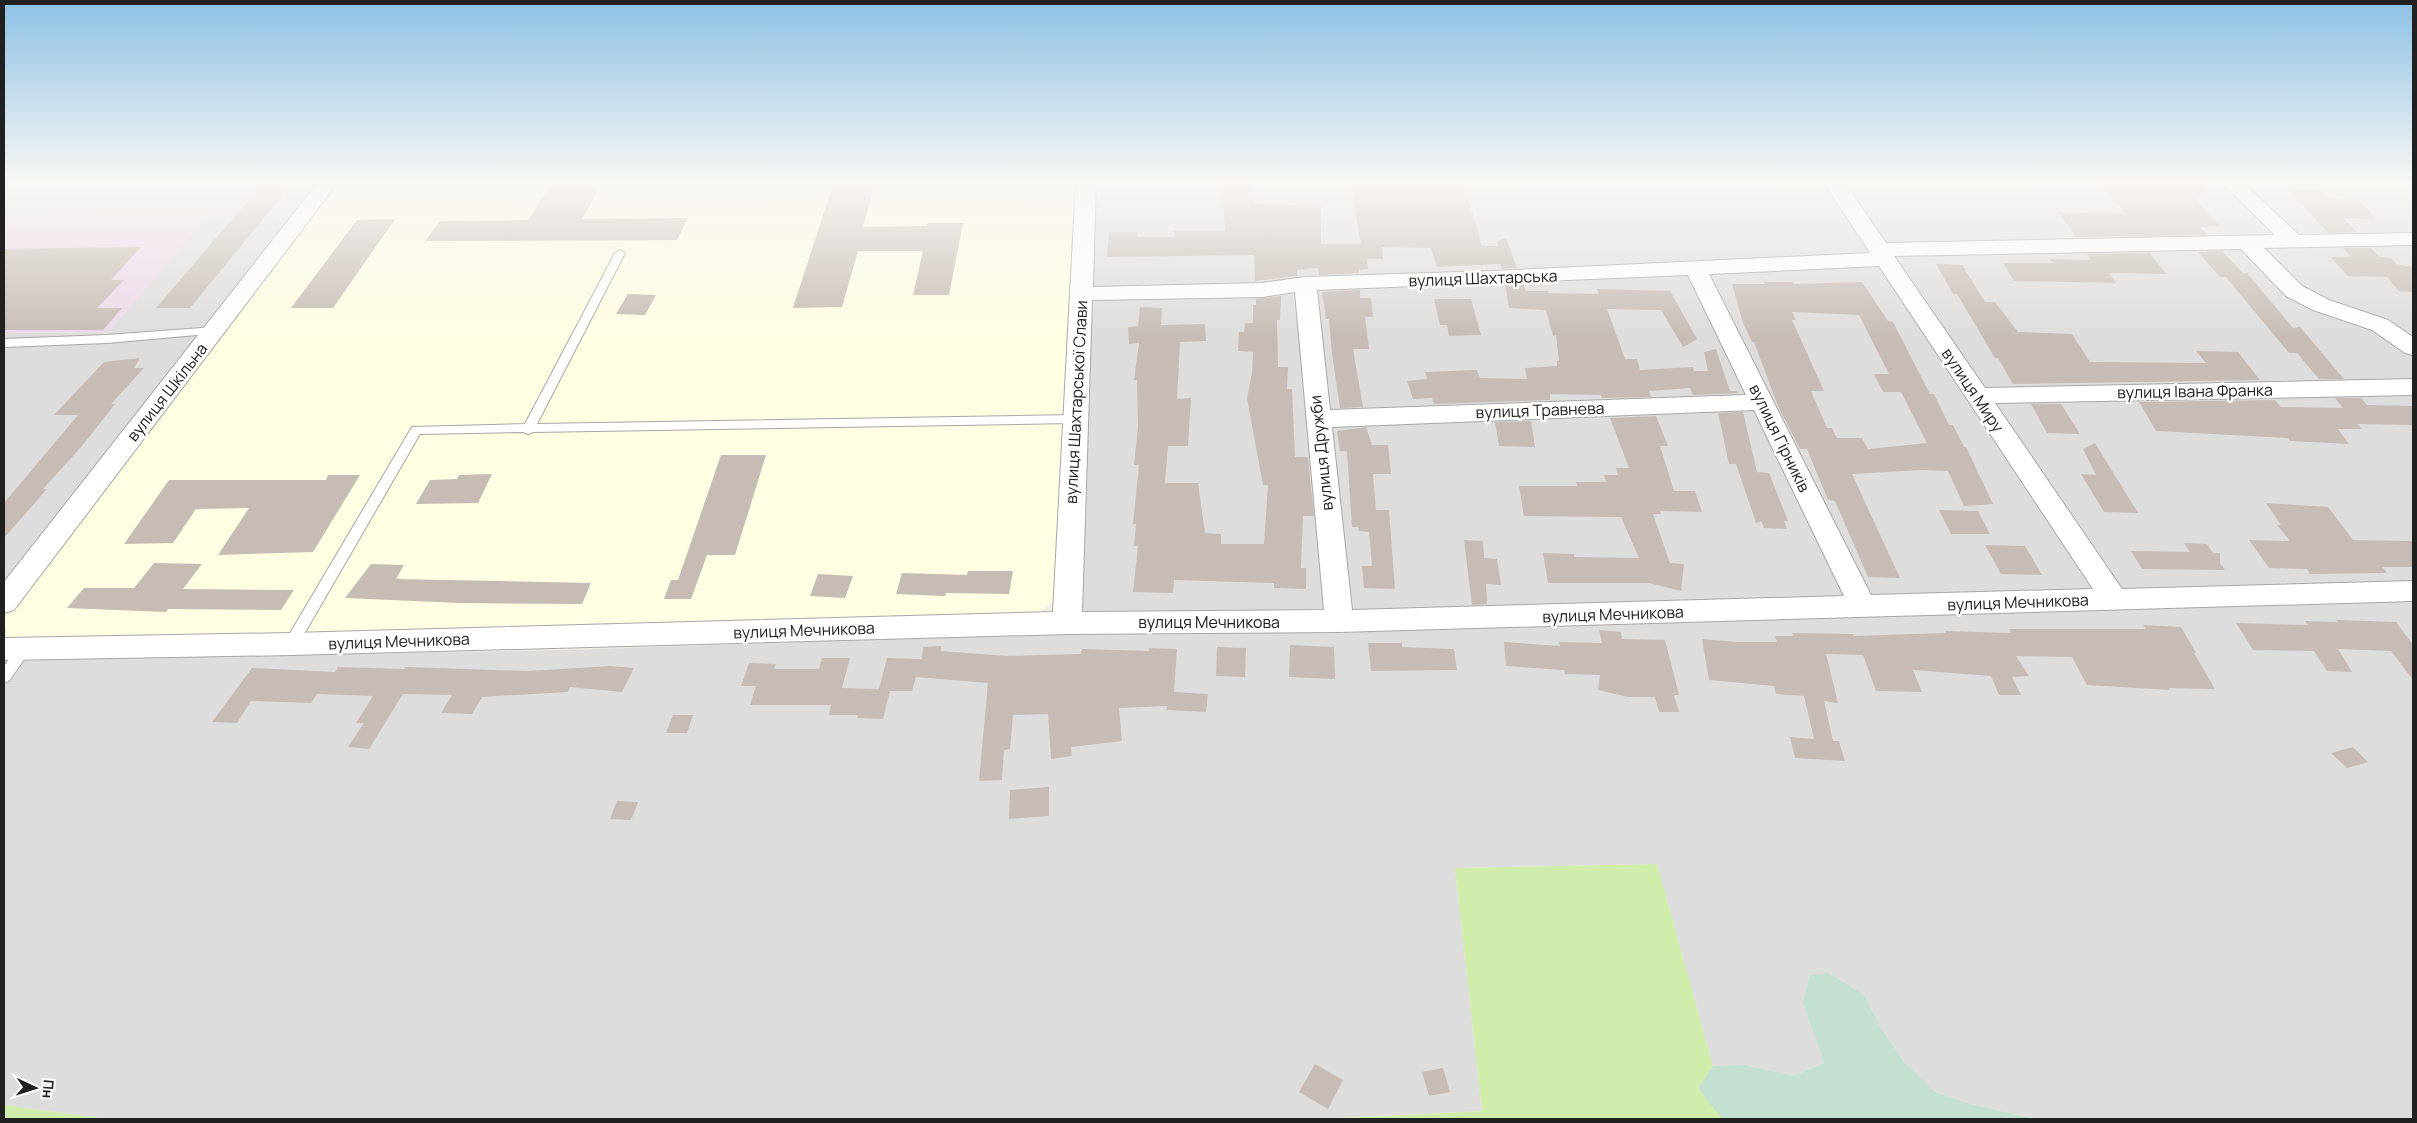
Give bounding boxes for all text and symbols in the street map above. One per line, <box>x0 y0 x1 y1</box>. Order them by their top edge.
street label: вулиця Шахтарська <box>1408 264 1558 292</box>
street label: вулиця Шахтарської Слави <box>1060 300 1092 504</box>
street label: вулиця Шкільна <box>122 338 212 446</box>
street label: вулиця Миру <box>1937 344 2010 437</box>
street label: вулиця Івана Франка <box>2117 379 2273 403</box>
street label: вулиця Гірників <box>1744 380 1816 496</box>
street label: вулиця Дружби <box>1304 394 1338 512</box>
street label: вулиця Травнева <box>1475 397 1605 423</box>
street label: вулиця Мечникова <box>1947 589 2089 615</box>
street label: вулиця Мечникова <box>1542 601 1684 627</box>
street label: вулиця Мечникова <box>1138 611 1280 633</box>
street label: вулиця Мечникова <box>733 617 875 643</box>
street label: вулиця Мечникова <box>328 628 470 654</box>
north arrow <box>10 1063 60 1113</box>
text: Пн <box>38 1079 59 1099</box>

